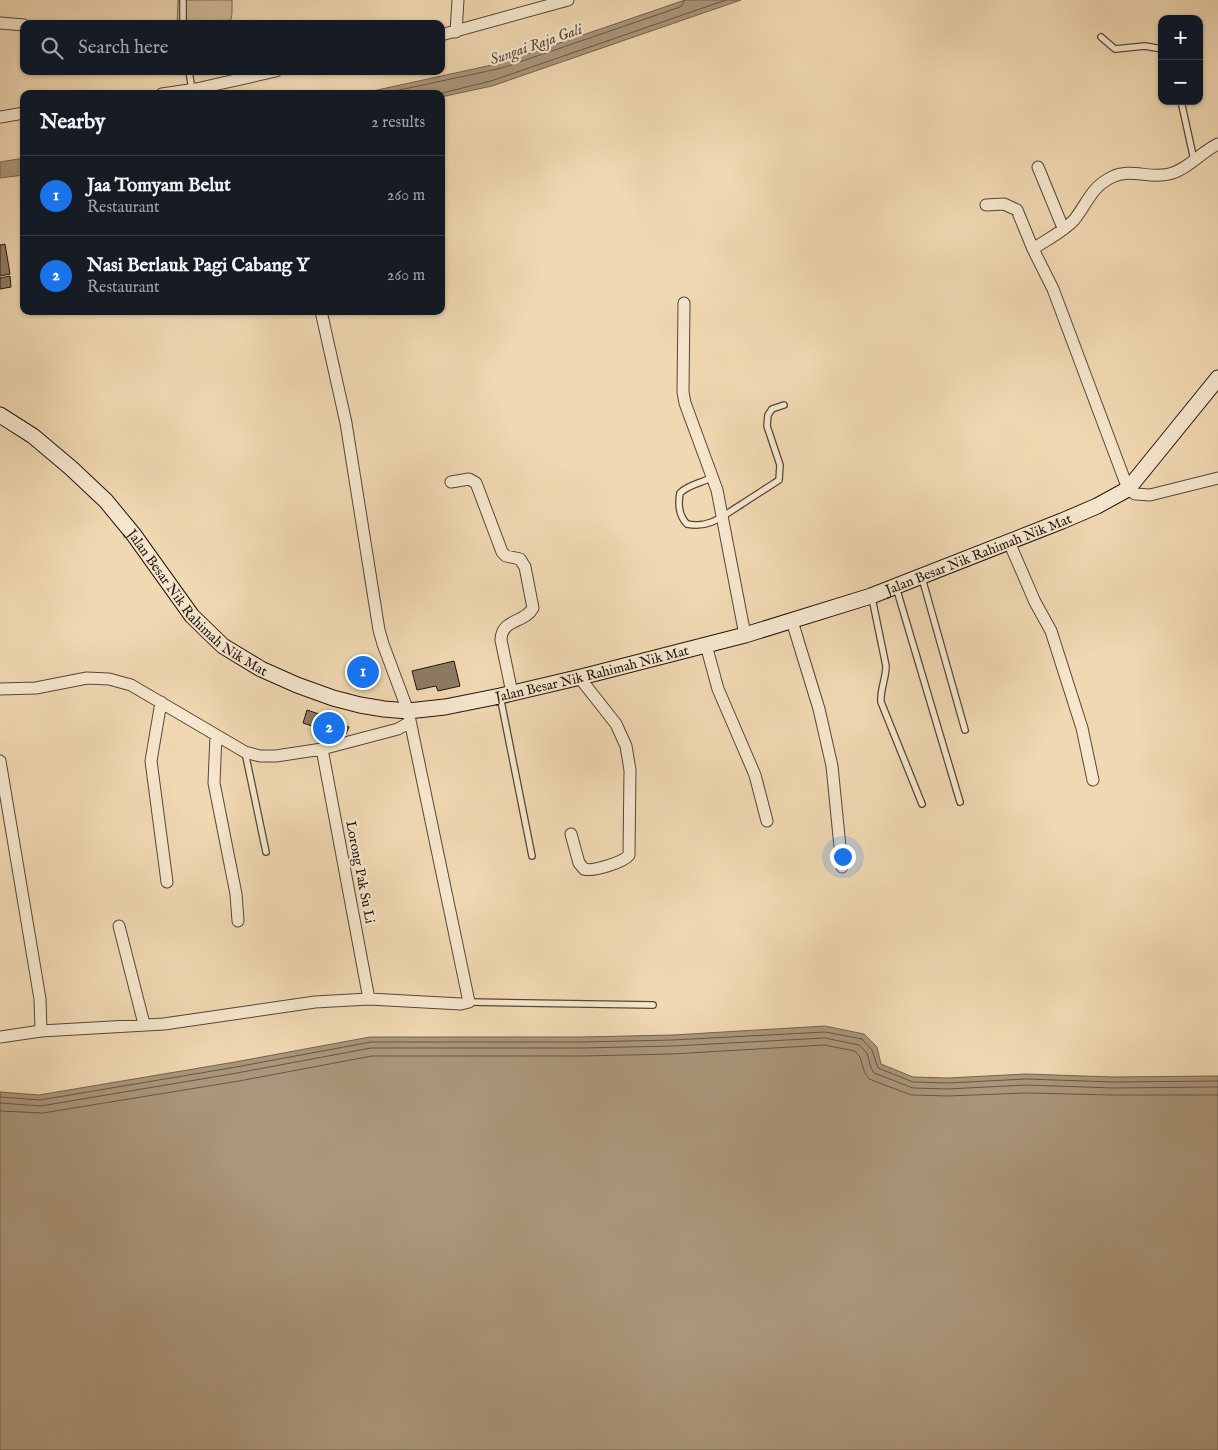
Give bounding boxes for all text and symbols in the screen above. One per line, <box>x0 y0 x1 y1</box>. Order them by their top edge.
map controls <box>1158 15 1203 105</box>
button: + <box>1158 15 1203 60</box>
water label: Sungai Raja Gali <box>488 19 587 70</box>
search box <box>20 20 445 75</box>
icon: search <box>38 34 66 62</box>
text: Search here <box>78 36 169 60</box>
button: − <box>1158 60 1203 105</box>
text: Nearby <box>40 109 105 136</box>
text: 2 results <box>371 113 425 133</box>
text: Jaa Tomyam Belut <box>87 174 231 198</box>
text: 1 <box>53 186 59 206</box>
text: 260 m <box>387 186 425 206</box>
text: Restaurant <box>87 198 160 218</box>
text: Nasi Berlauk Pagi Cabang Y <box>87 254 309 278</box>
text: 2 <box>52 266 60 286</box>
text: 260 m <box>387 266 425 286</box>
text: Restaurant <box>87 278 160 298</box>
street label: Jalan Besar Nik Rahimah Nik Mat <box>881 510 1075 600</box>
street label: Jalan Besar Nik Rahimah Nik Mat <box>122 524 270 681</box>
street label: Jalan Besar Nik Rahimah Nik Mat <box>492 642 691 707</box>
pin: 1 <box>347 653 379 691</box>
pin: 2 <box>313 709 345 747</box>
street label: Lorong Pak Su Li <box>341 819 379 925</box>
your location <box>830 844 856 870</box>

